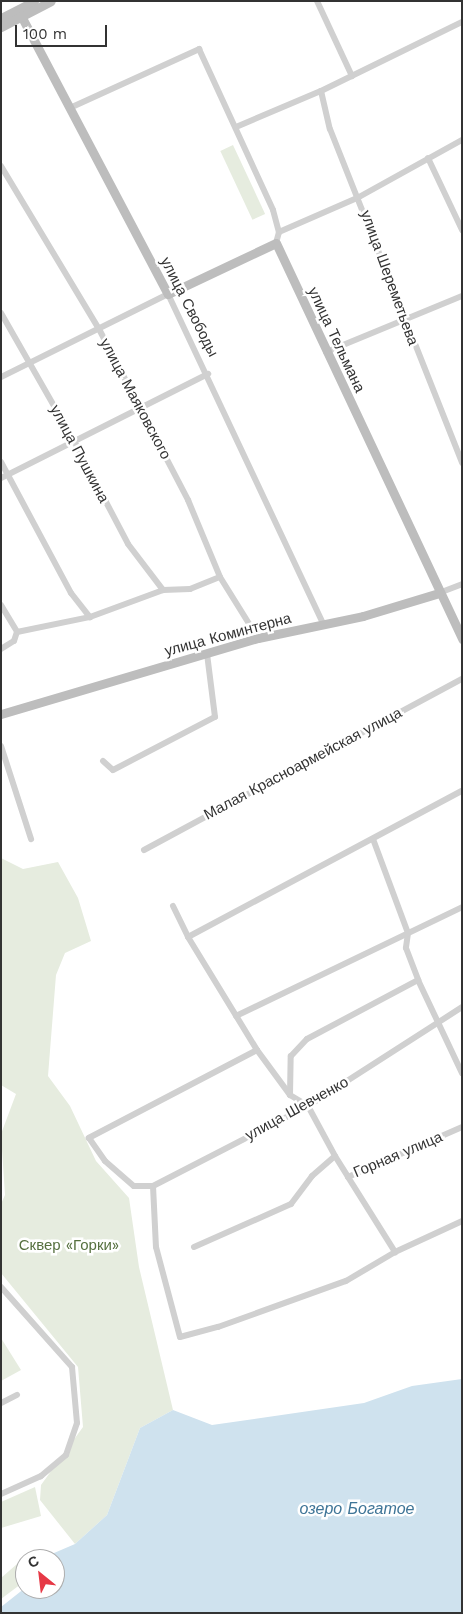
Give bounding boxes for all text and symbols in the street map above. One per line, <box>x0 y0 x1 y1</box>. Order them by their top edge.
scale bar <box>18 15 110 47</box>
text: 100 m <box>23 25 67 43</box>
street label: улица Шереметьева <box>356 208 422 348</box>
street label: улица Свободы <box>156 254 222 360</box>
street label: улица Тельмана <box>304 284 368 396</box>
street label: улица Маяковского <box>96 335 174 463</box>
street label: улица Пушкина <box>46 402 112 506</box>
street label: улица Коминтерна <box>163 609 293 661</box>
street label: Малая Красноармейская улица <box>201 704 405 824</box>
street label: улица Шевченко <box>242 1073 352 1145</box>
street label: Горная улица <box>351 1128 445 1182</box>
park label: Сквер «Горки» <box>19 1237 119 1255</box>
water label: озеро Богатое <box>300 1499 414 1519</box>
north arrow <box>15 1549 65 1599</box>
text: С <box>25 1552 42 1571</box>

